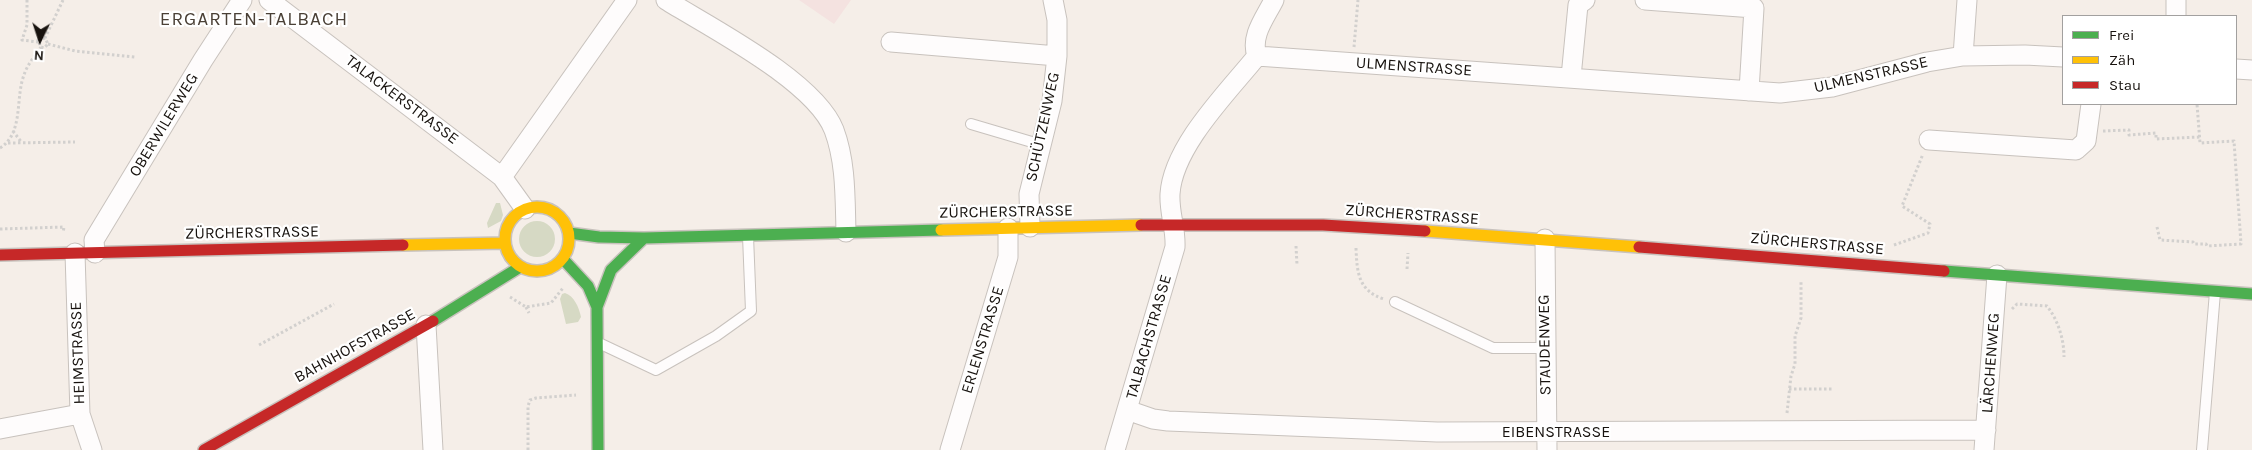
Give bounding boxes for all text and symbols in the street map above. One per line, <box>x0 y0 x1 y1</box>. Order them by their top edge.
district label: ERGARTEN-TALBACH <box>158 9 350 31</box>
north arrow <box>15 15 65 65</box>
legend <box>2062 15 2237 105</box>
text: Frei <box>2109 26 2134 44</box>
text: N <box>33 47 45 64</box>
street label: TALACKERSTRASSE <box>342 51 462 149</box>
text: Zäh <box>2109 51 2135 69</box>
street label: ULMENSTRASSE <box>1355 53 1473 81</box>
street label: ULMENSTRASSE <box>1812 53 1930 97</box>
street label: OBERWILERWEG <box>125 70 203 180</box>
street label: SCHÜTZENWEG <box>1022 70 1064 184</box>
text: Stau <box>2109 76 2141 94</box>
street label: ZÜRCHERSTRASSE <box>939 201 1073 223</box>
street label: ZÜRCHERSTRASSE <box>1344 201 1480 229</box>
street label: ZÜRCHERSTRASSE <box>185 222 319 244</box>
street label: ZÜRCHERSTRASSE <box>1749 229 1885 259</box>
street label: TALBACHSTRASSE <box>1122 273 1176 401</box>
street label: ERLENSTRASSE <box>958 284 1008 396</box>
street label: STAUDENWEG <box>1535 294 1555 396</box>
street label: HEIMSTRASSE <box>67 301 89 405</box>
street label: BAHNHOFSTRASSE <box>291 305 419 387</box>
street label: LÄRCHENWEG <box>1978 312 2004 414</box>
street label: EIBENSTRASSE <box>1502 422 1610 442</box>

